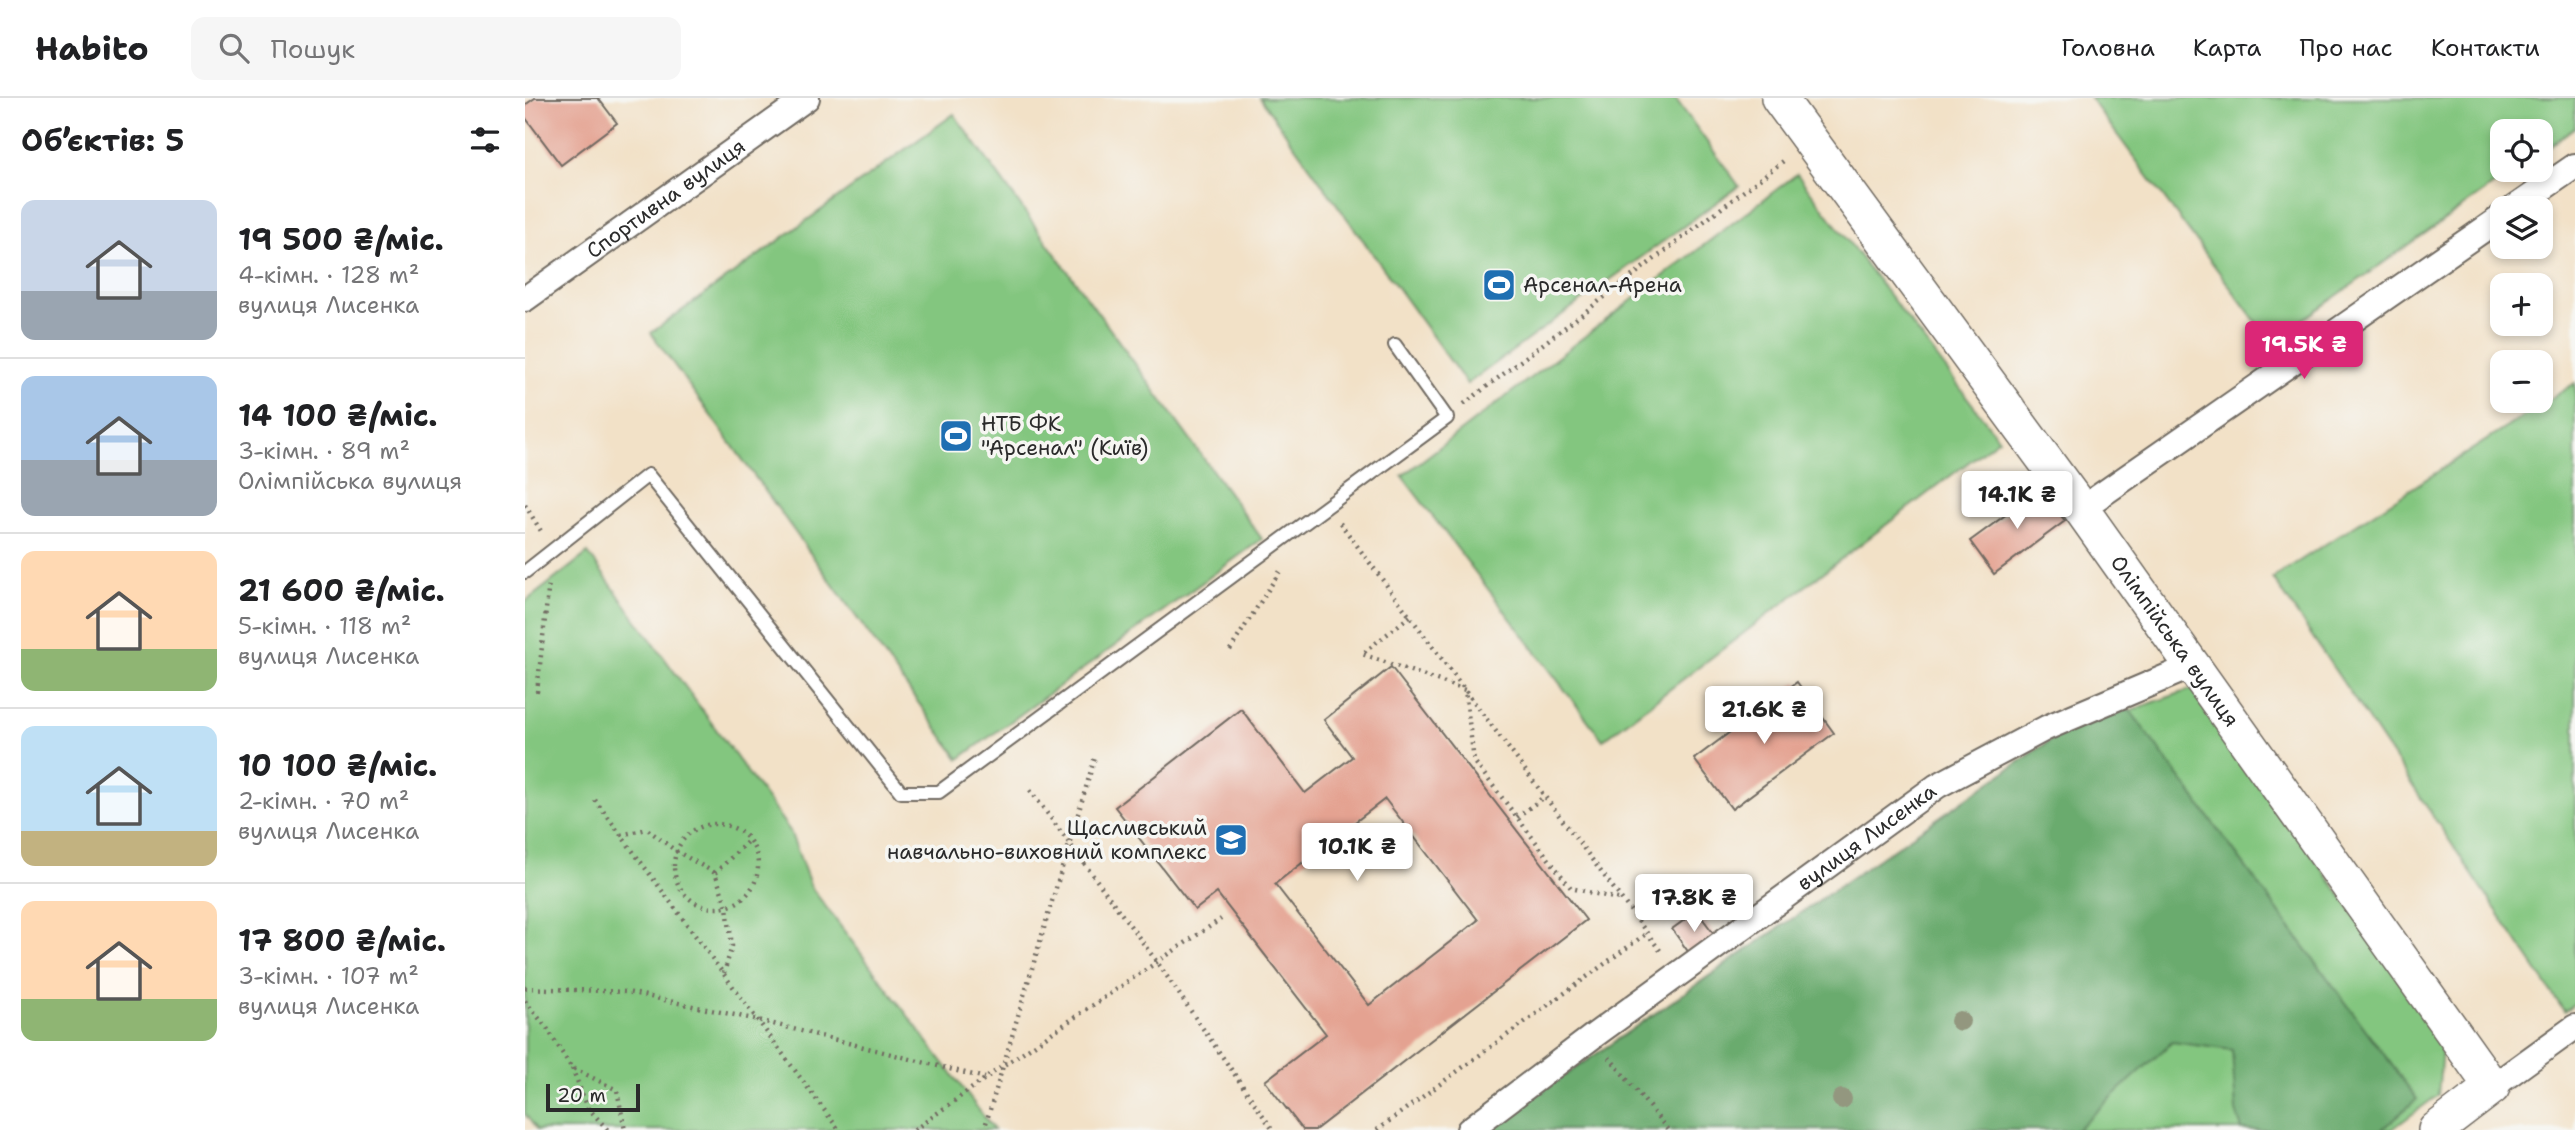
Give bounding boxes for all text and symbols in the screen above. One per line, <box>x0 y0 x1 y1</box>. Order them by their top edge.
search box <box>191 17 681 80</box>
text: Habito <box>35 26 149 71</box>
icon: search <box>215 29 253 67</box>
text: Пошук <box>271 31 355 66</box>
text: Головна <box>2061 32 2155 64</box>
text: Карта <box>2193 32 2262 64</box>
text: Про нас <box>2300 32 2393 64</box>
text: Контакти <box>2431 32 2540 64</box>
map controls <box>2490 119 2553 413</box>
button: locate <box>2490 119 2553 182</box>
text: Об’єктів: 5 <box>21 120 184 161</box>
icon: filters <box>466 121 504 159</box>
street label: Спортивна вулиця <box>581 132 751 265</box>
button: layers <box>2490 196 2553 259</box>
text: 19 500 ₴/міс. <box>238 219 444 260</box>
icon: home <box>77 228 161 312</box>
text: 4-кімн. · 128 m² <box>238 260 419 290</box>
sports icon: Арсенал-Арена <box>1480 266 1518 304</box>
place label: Арсенал-Арена <box>1523 271 1682 299</box>
button: + <box>2490 273 2553 336</box>
text: вулиця Лисенка <box>238 290 419 320</box>
pin: 19.5K ₴ <box>2239 322 2369 381</box>
text: 19.5K ₴ <box>2261 329 2347 359</box>
button: − <box>2490 350 2553 413</box>
text: 14 100 ₴/міс. <box>238 395 438 436</box>
icon: home <box>77 404 161 488</box>
place label: НТБ ФК "Арсенал" (Київ) <box>981 410 1148 462</box>
sports icon: НТБ ФК "Арсенал" (Київ) <box>937 417 975 455</box>
text: 3-кімн. · 89 m² <box>238 436 410 466</box>
text: Олімпійська вулиця <box>238 466 462 496</box>
pin: 14.1K ₴ <box>1952 472 2082 531</box>
text: 14.1K ₴ <box>1977 479 2057 509</box>
street label: Олімпійська вулиця <box>2104 549 2246 733</box>
text: 21 600 ₴/міс. <box>238 570 445 611</box>
icon: home <box>77 579 161 663</box>
text: 5-кімн. · 118 m² <box>238 611 411 641</box>
text: вулиця Лисенка <box>238 641 419 671</box>
pin: 21.6K ₴ <box>1699 686 1829 746</box>
text: 21.6K ₴ <box>1721 694 1807 724</box>
text: 10 100 ₴/міс. <box>238 745 437 786</box>
icon: home <box>77 754 161 838</box>
street label: вулиця Лисенка <box>1792 777 1942 897</box>
text: 2-кімн. · 70 m² <box>238 786 409 816</box>
place label: Щасливський навчально-виховний комплекс <box>887 814 1207 866</box>
text: вулиця Лисенка <box>238 816 419 846</box>
school or university icon: Щасливський навчально-виховний комплекс <box>1212 821 1250 859</box>
pin: 10.1K ₴ <box>1292 824 1422 883</box>
text: 10.1K ₴ <box>1318 831 1396 861</box>
pin: 17.8K ₴ <box>1629 874 1759 934</box>
text: 17.8K ₴ <box>1651 882 1737 912</box>
text: 17 800 ₴/міс. <box>238 920 446 961</box>
icon: home <box>77 929 161 1013</box>
text: 3-кімн. · 107 m² <box>238 961 419 991</box>
text: вулиця Лисенка <box>238 991 419 1021</box>
scale bar <box>546 1081 641 1113</box>
text: 20 m <box>557 1083 606 1108</box>

